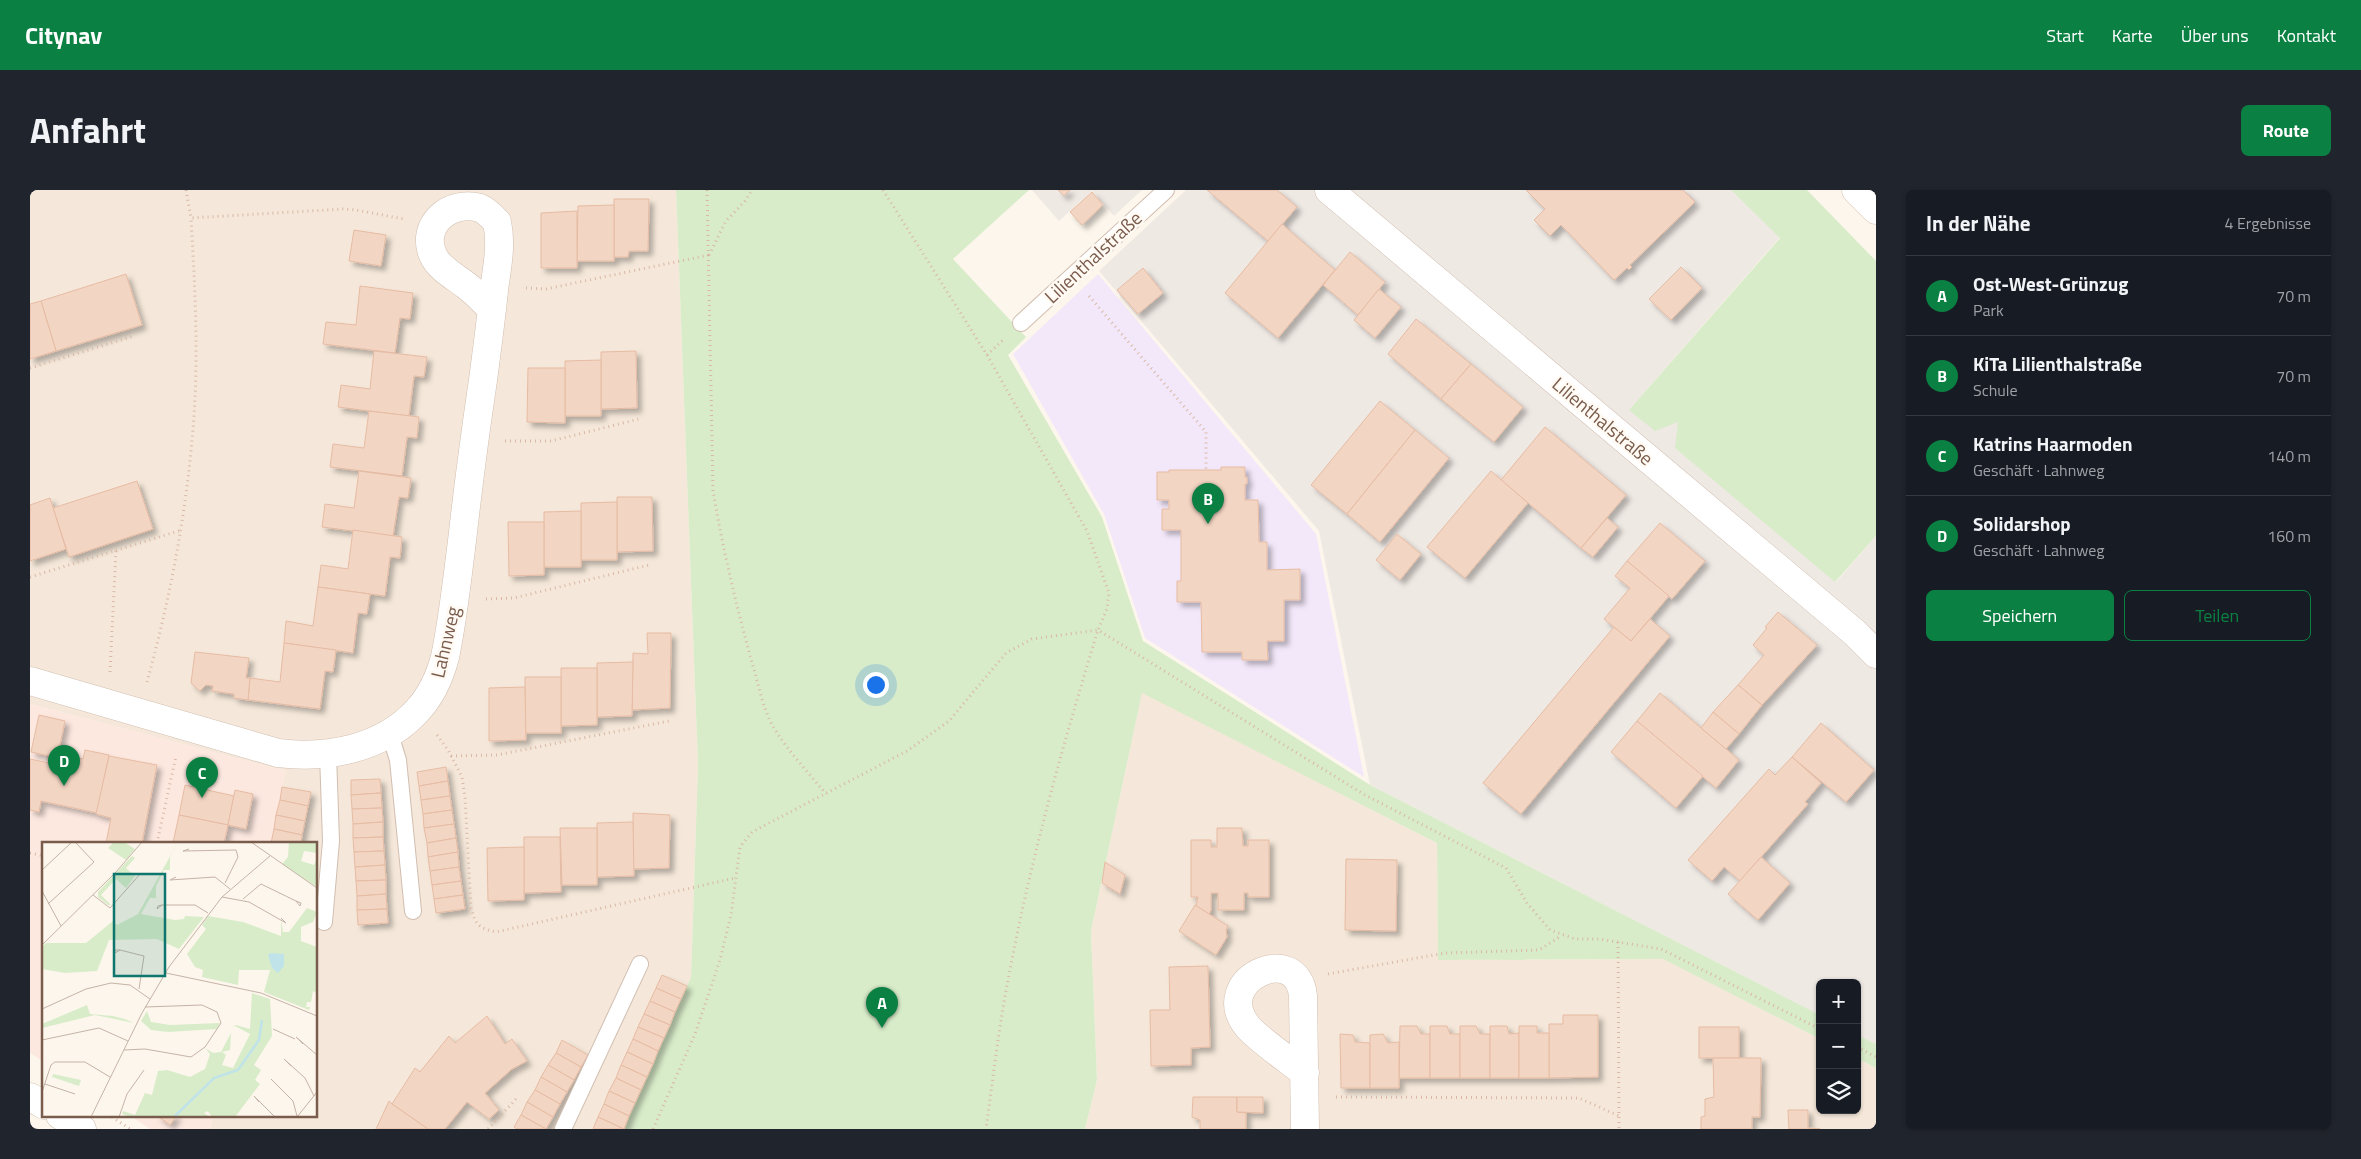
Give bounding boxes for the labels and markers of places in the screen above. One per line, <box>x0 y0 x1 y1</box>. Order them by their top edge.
pin: B <box>1192 483 1224 524</box>
pin: D <box>48 745 80 786</box>
pin: C <box>186 757 218 798</box>
pin: A <box>866 987 898 1028</box>

